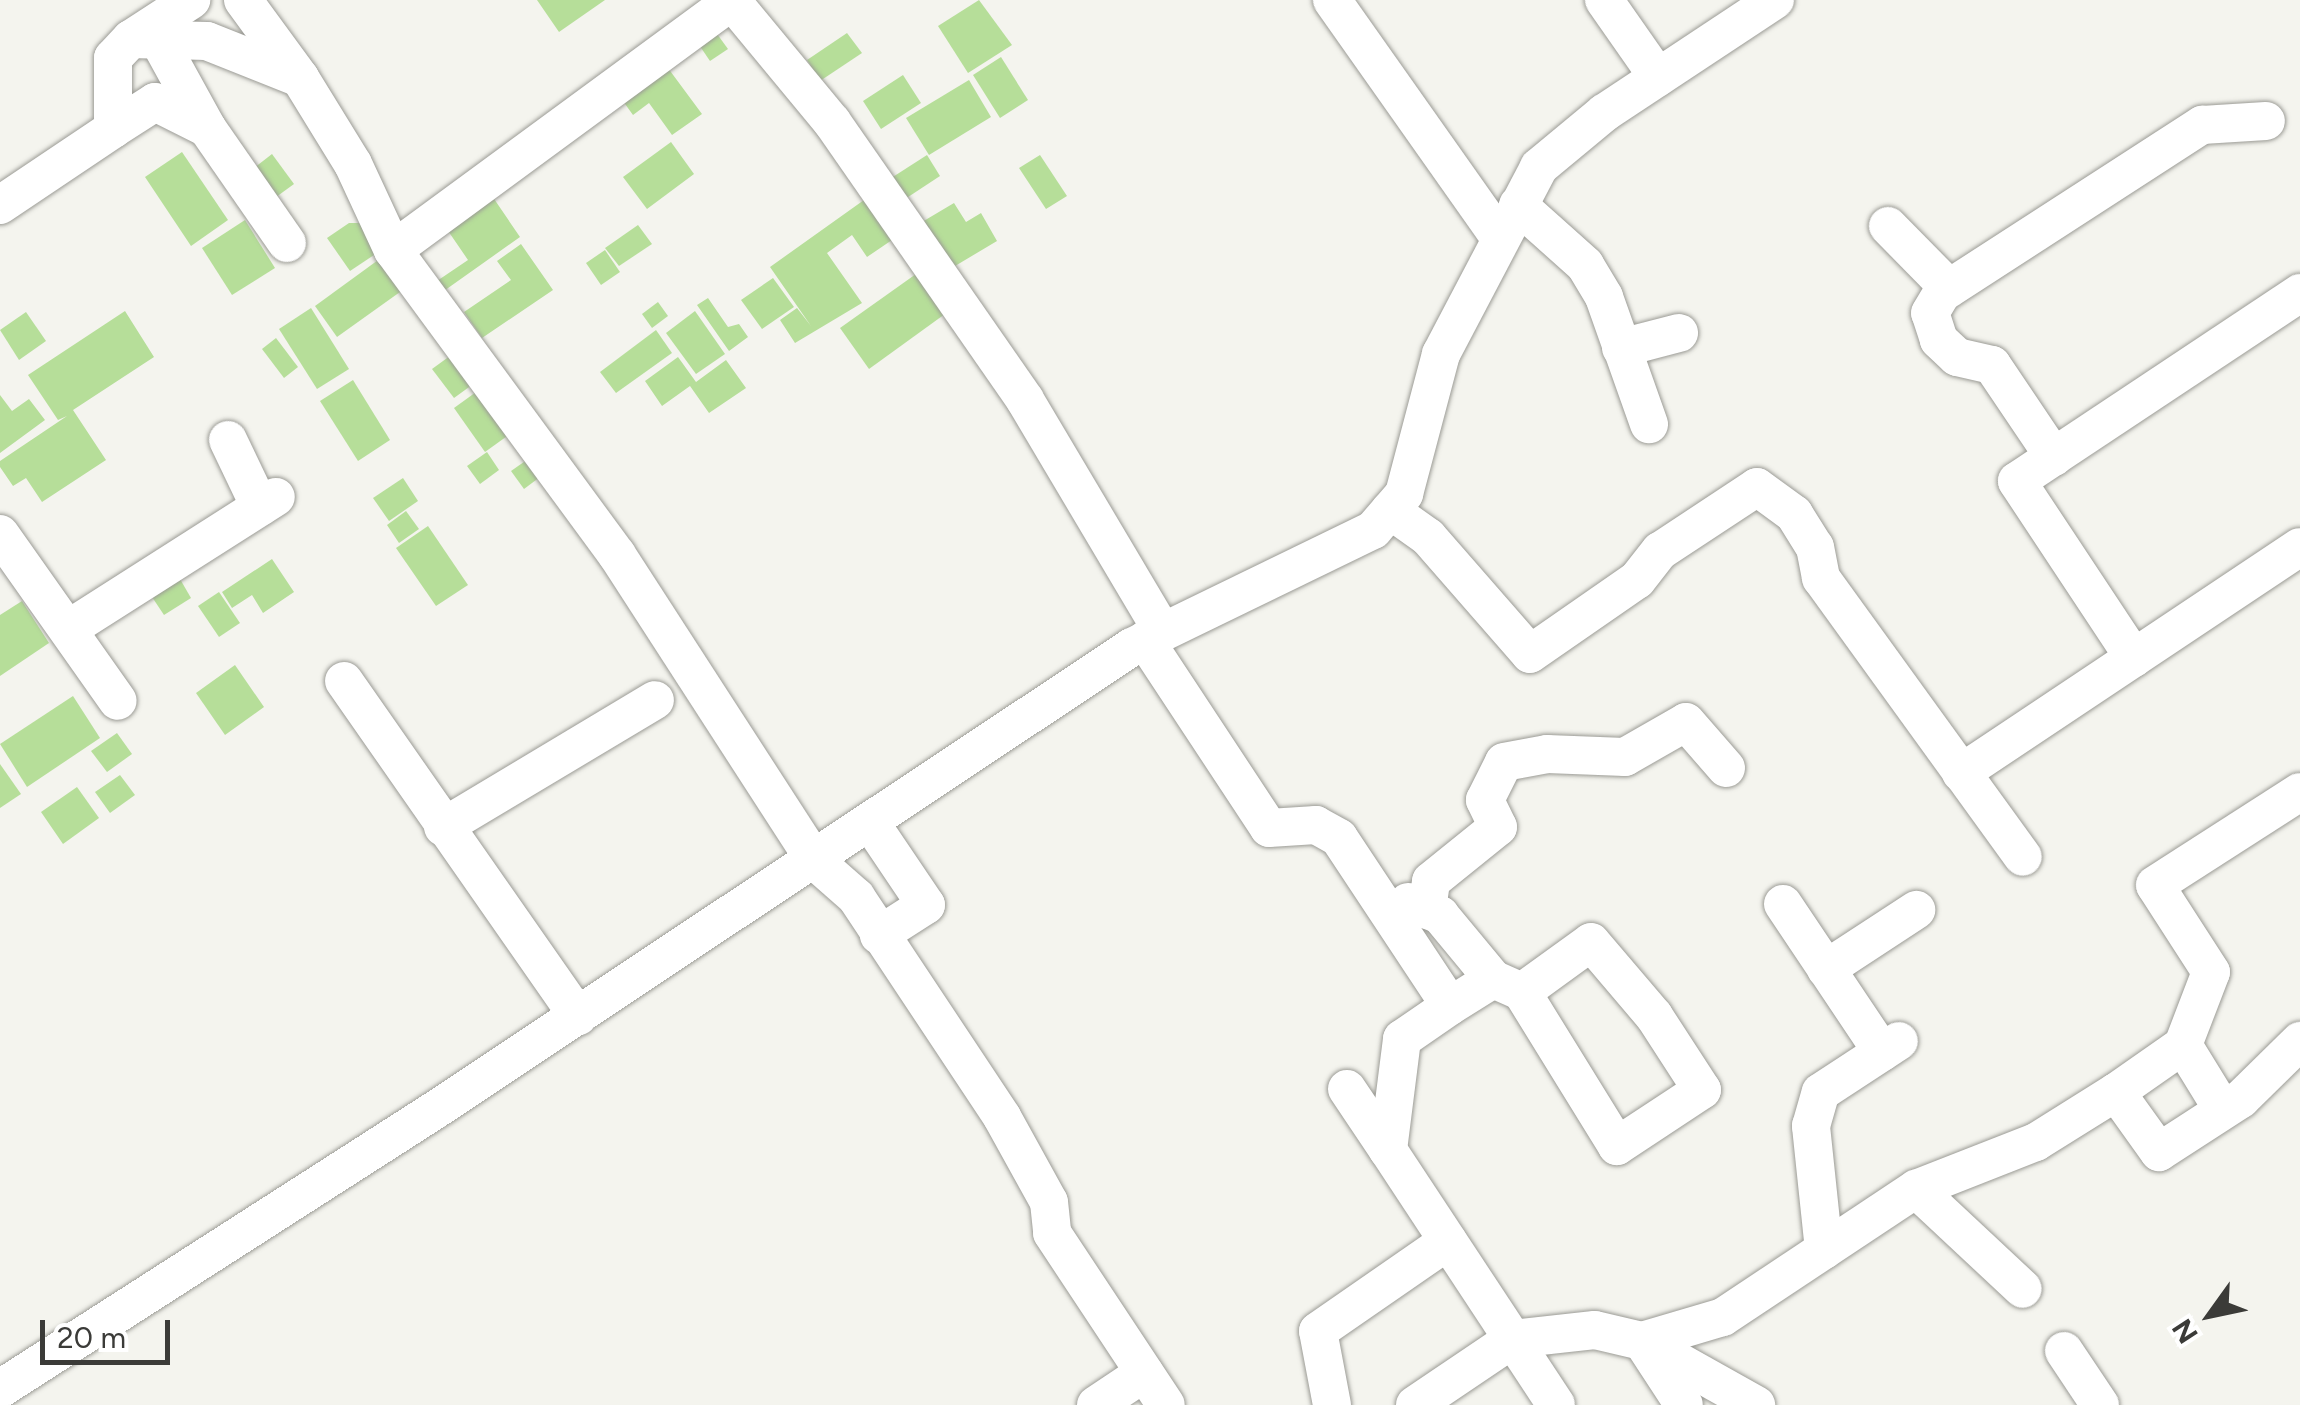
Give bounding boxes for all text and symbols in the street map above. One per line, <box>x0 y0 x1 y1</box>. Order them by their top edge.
north arrow <box>2160 1265 2260 1365</box>
scale bar <box>45 1300 175 1362</box>
text: N <box>2165 1313 2205 1350</box>
text: 20 m <box>57 1319 126 1356</box>

